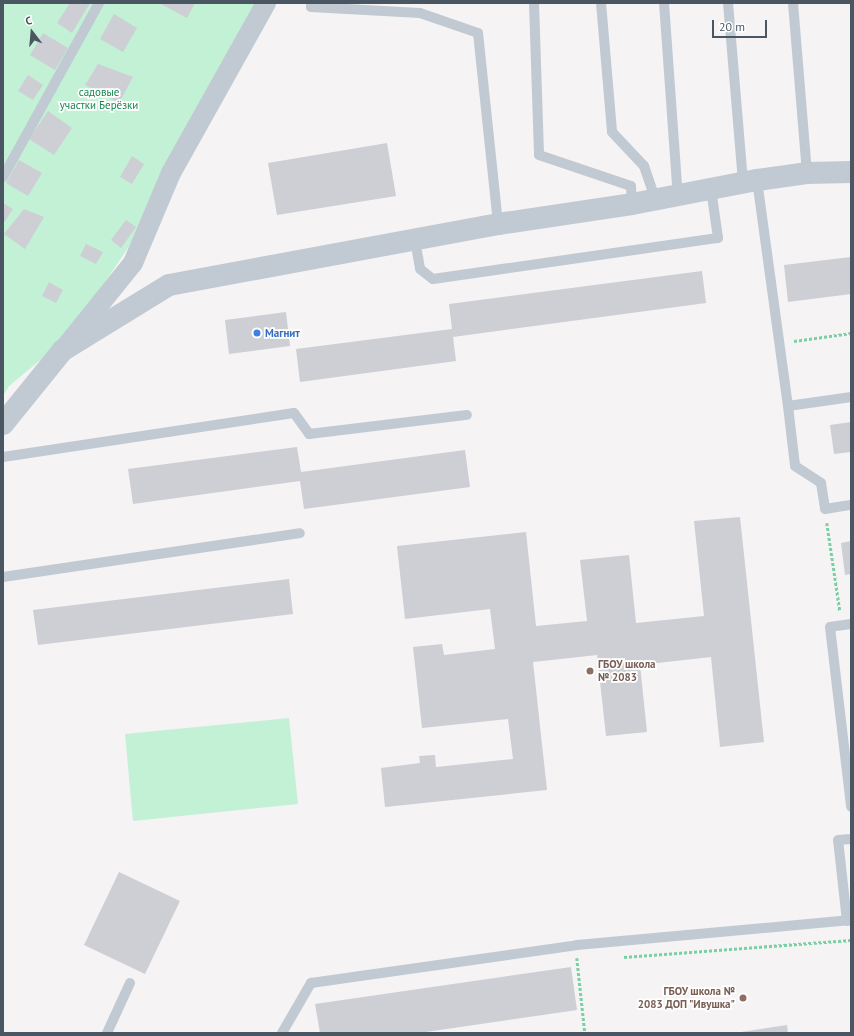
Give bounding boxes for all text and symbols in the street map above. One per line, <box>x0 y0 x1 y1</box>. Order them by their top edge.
north arrow <box>12 12 52 52</box>
scale bar <box>714 12 769 38</box>
text: С <box>24 13 34 28</box>
text: 20 m <box>719 19 745 34</box>
park label: садовые участки Берёзки <box>60 86 138 112</box>
place label: Магнит <box>265 326 300 340</box>
marker: Магнит <box>252 328 262 338</box>
place label: ГБОУ школа № 2083 <box>598 658 656 684</box>
marker: ГБОУ школа № 2083 <box>585 666 595 676</box>
place label: ГБОУ школа № 2083 ДОП "Ивушка" <box>637 985 735 1011</box>
marker: ГБОУ школа № 2083 ДОП "Ивушка" <box>738 993 748 1003</box>

